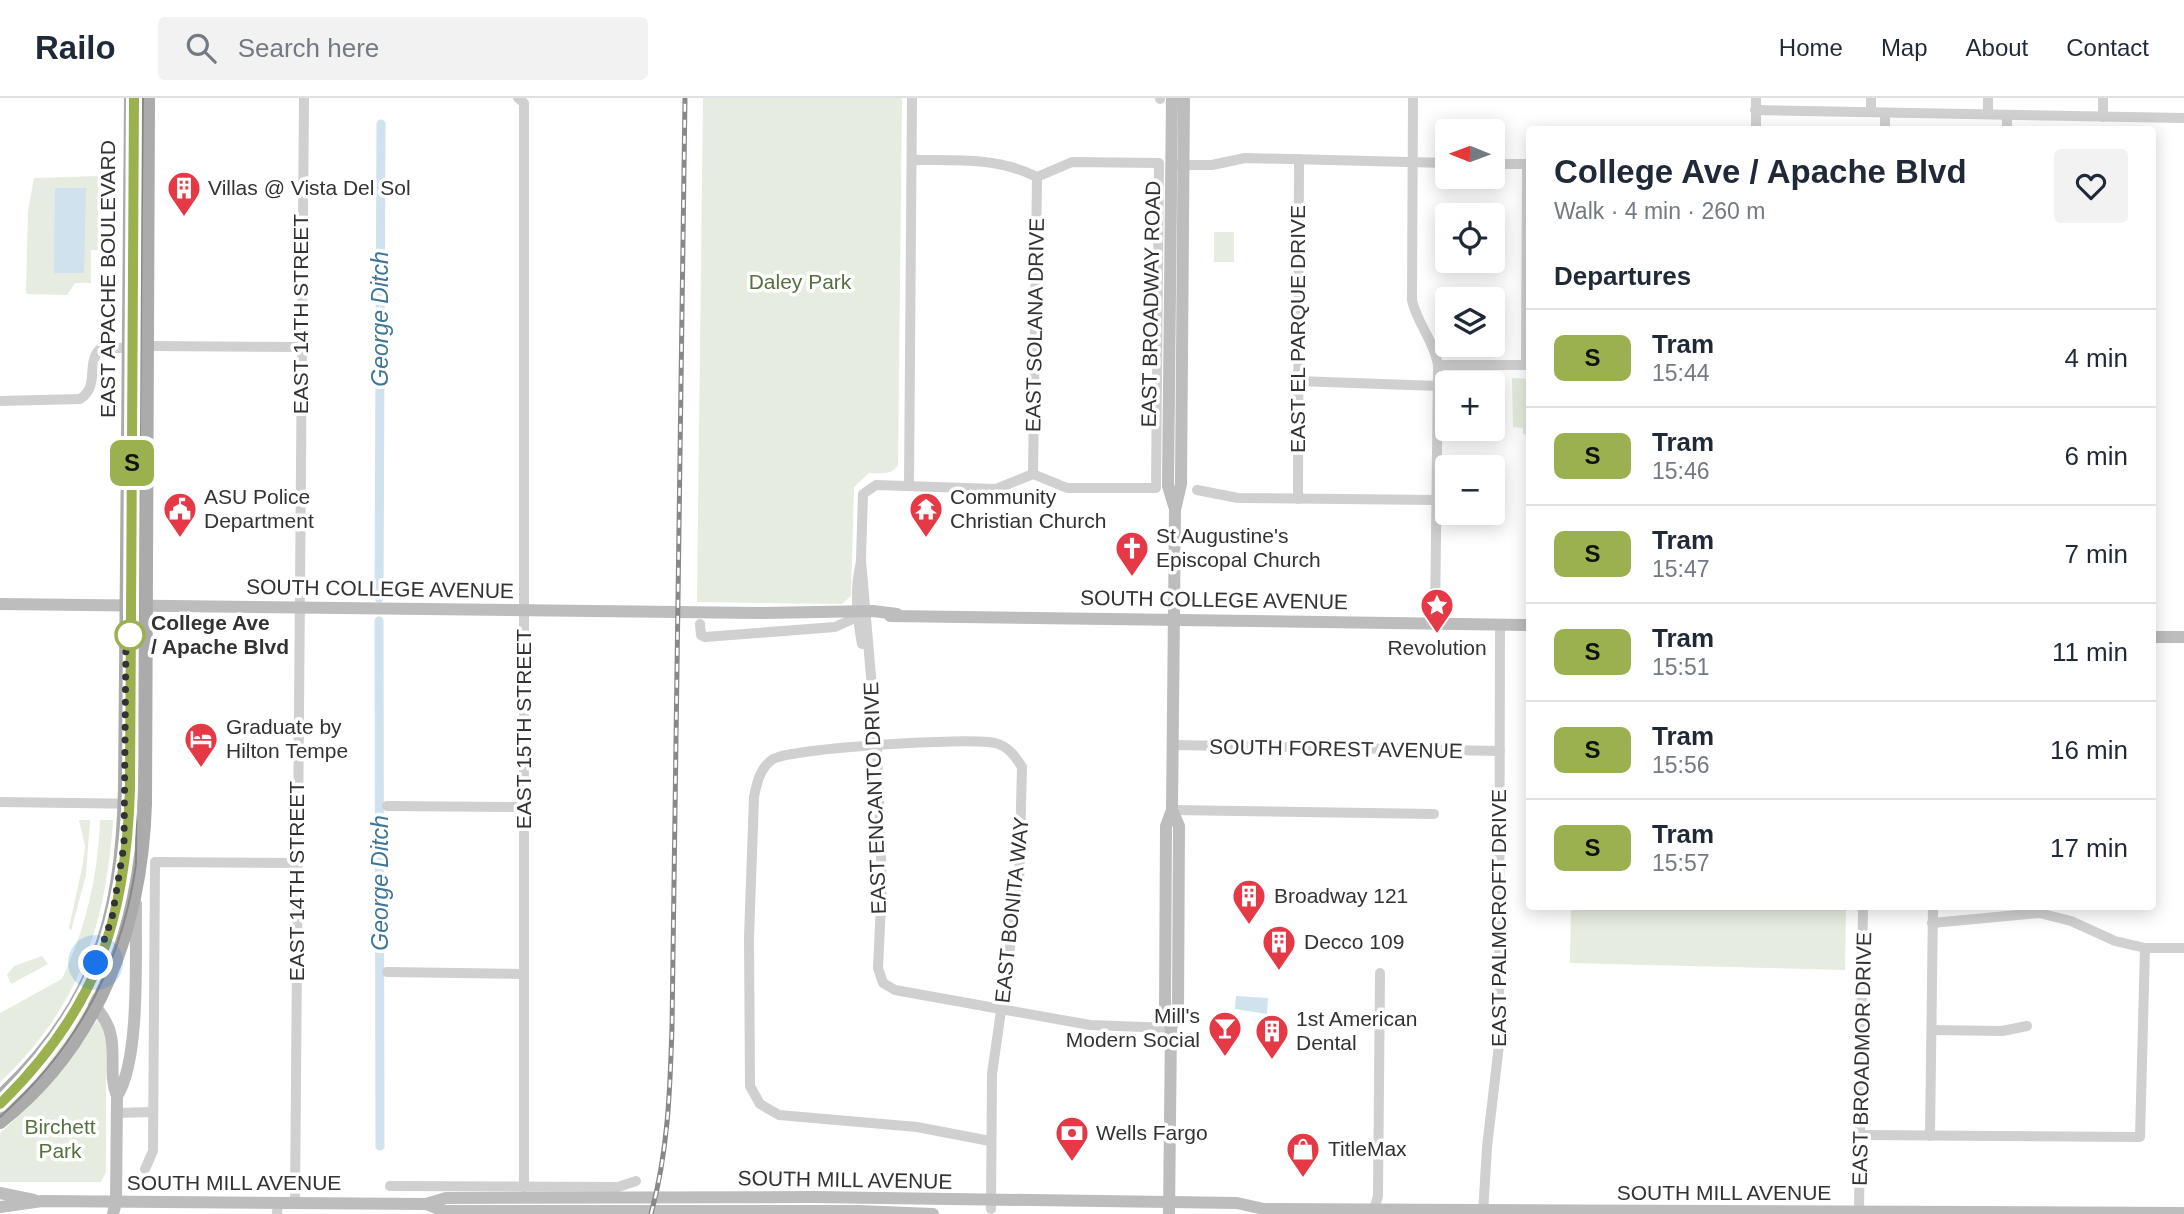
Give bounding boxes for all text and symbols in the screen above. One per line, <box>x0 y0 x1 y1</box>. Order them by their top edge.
search box <box>158 17 648 80</box>
text: Railo <box>35 29 116 66</box>
icon: search <box>182 29 220 67</box>
text: Search here <box>238 33 379 63</box>
text: Home <box>1779 34 1843 61</box>
text: Map <box>1881 34 1928 61</box>
text: About <box>1966 34 2028 61</box>
text: Contact <box>2066 34 2149 61</box>
north arrow <box>1435 119 1505 189</box>
map controls <box>1435 119 1505 525</box>
street label: EAST APACHE BOULEVARD <box>96 140 119 418</box>
button: heart <box>2054 149 2128 223</box>
text: College Ave / Apache Blvd <box>1554 153 1967 190</box>
building icon: Villas @ Vista Del Sol <box>165 169 203 218</box>
place label: Villas @ Vista Del Sol <box>208 176 411 199</box>
street label: EAST BROADWAY ROAD <box>1137 181 1164 427</box>
text: Walk · 4 min · 260 m <box>1554 198 1765 224</box>
button: locate <box>1435 203 1505 273</box>
street label: EAST EL PARQUE DRIVE <box>1286 205 1309 453</box>
street label: EAST 14TH STREET <box>289 214 312 414</box>
street label: EAST SOLANA DRIVE <box>1021 218 1048 432</box>
water label: George Ditch <box>367 251 393 387</box>
text: Departures <box>1554 261 1691 291</box>
park label: Daley Park <box>749 270 852 293</box>
button: layers <box>1435 287 1505 357</box>
text: Tram <box>1652 329 1714 359</box>
text: 4 min <box>2064 343 2128 373</box>
text: S <box>1584 344 1601 371</box>
text: 15:44 <box>1652 360 1710 386</box>
button: + <box>1435 371 1505 441</box>
text: Tram <box>1652 427 1714 457</box>
line badge: S <box>109 440 155 486</box>
text: 6 min <box>2064 441 2128 471</box>
text: S <box>1584 442 1601 469</box>
text: S <box>124 449 140 476</box>
button: − <box>1435 455 1505 525</box>
text: 15:46 <box>1652 458 1710 484</box>
place label: ASU Police Department <box>204 485 314 532</box>
place label: Community Christian Church <box>950 485 1106 532</box>
public building icon: ASU Police Department <box>161 490 199 539</box>
temple icon: Community Christian Church <box>907 490 945 539</box>
place label: St Augustine's Episcopal Church <box>1156 524 1321 571</box>
text: Tram <box>1652 525 1714 555</box>
church icon: St Augustine's Episcopal Church <box>1113 529 1151 578</box>
text: 7 min <box>2064 539 2128 569</box>
text: S <box>1584 540 1601 567</box>
text: 15:47 <box>1652 556 1710 582</box>
street label: SOUTH COLLEGE AVENUE <box>246 575 514 602</box>
street label: SOUTH COLLEGE AVENUE <box>1080 586 1348 613</box>
place icon: Revolution <box>1418 586 1456 635</box>
place label: College Ave / Apache Blvd <box>151 611 289 658</box>
marker: College Ave / Apache Blvd <box>115 620 145 650</box>
text: Tram <box>1652 623 1714 653</box>
street label: EAST 15TH STREET <box>512 629 535 829</box>
place label: Revolution <box>1387 636 1487 659</box>
text: 11 min <box>2052 637 2128 667</box>
text: S <box>1584 638 1601 665</box>
text: 15:51 <box>1652 654 1710 680</box>
street label: EAST ENCANTO DRIVE <box>859 681 890 915</box>
place label: Graduate by Hilton Tempe <box>226 715 348 762</box>
hotel icon: Graduate by Hilton Tempe <box>182 720 220 769</box>
text: Tram <box>1652 721 1714 751</box>
street label: SOUTH FOREST AVENUE <box>1209 735 1463 762</box>
text: 16 min <box>2050 735 2128 765</box>
text: S <box>1584 736 1601 763</box>
text: 15:56 <box>1652 752 1710 778</box>
street label: EAST 14TH STREET <box>285 781 308 981</box>
street label: EAST PALMCROFT DRIVE <box>1487 789 1510 1047</box>
water label: George Ditch <box>367 815 393 951</box>
street label: EAST BONITA WAY <box>990 816 1033 1004</box>
text: Tram <box>1652 819 1714 849</box>
text: 17 min <box>2050 833 2128 863</box>
text: S <box>1584 834 1601 861</box>
text: 15:57 <box>1652 850 1710 876</box>
building icon: Broadway 121 <box>1230 877 1268 926</box>
place label: Broadway 121 <box>1274 884 1408 907</box>
building icon: Decco 109 <box>1260 923 1298 972</box>
place label: Decco 109 <box>1304 930 1404 953</box>
street label: EAST BROADMOR DRIVE <box>1848 932 1875 1186</box>
your location <box>78 945 113 980</box>
place label: Mill's Modern Social <box>1066 1004 1200 1051</box>
place label: 1st American Dental <box>1296 1007 1417 1054</box>
bar icon: Mill's Modern Social <box>1206 1009 1244 1058</box>
building icon: 1st American Dental <box>1253 1012 1291 1061</box>
bank icon: Wells Fargo <box>1053 1114 1091 1163</box>
park label: Birchett Park <box>24 1115 96 1162</box>
place label: Wells Fargo <box>1096 1121 1208 1144</box>
shop icon: TitleMax <box>1284 1130 1322 1179</box>
place label: TitleMax <box>1328 1137 1407 1160</box>
street label: SOUTH MILL AVENUE <box>737 1166 953 1193</box>
street label: SOUTH MILL AVENUE <box>127 1171 341 1194</box>
street label: SOUTH MILL AVENUE <box>1617 1181 1831 1204</box>

